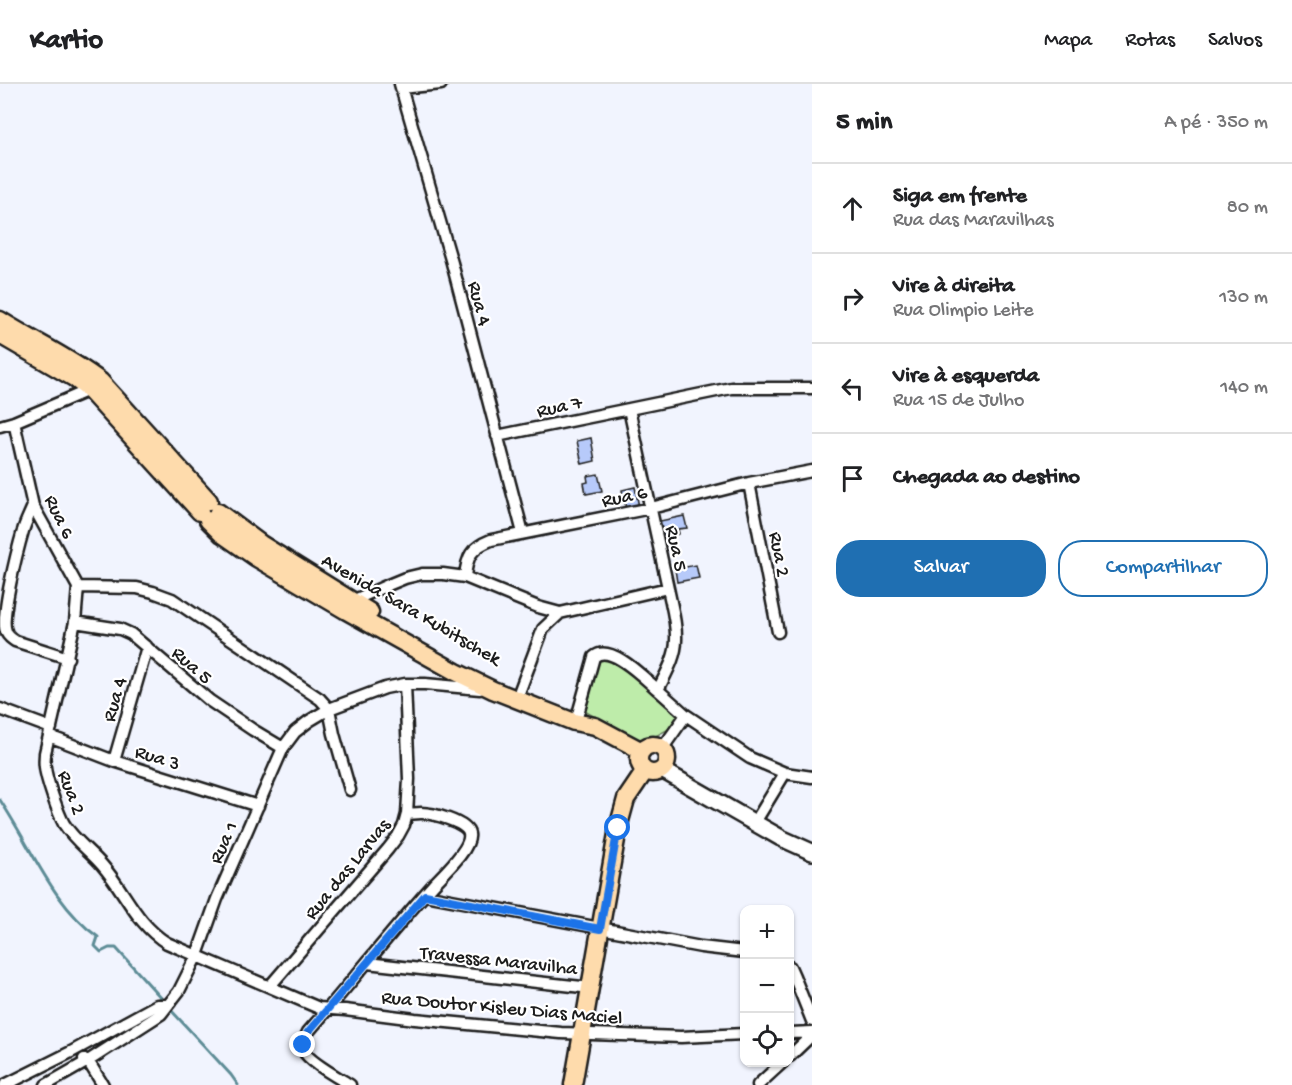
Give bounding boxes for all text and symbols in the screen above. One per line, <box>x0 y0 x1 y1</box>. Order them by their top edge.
text: Kartio <box>30 25 103 58</box>
text: Mapa <box>1044 29 1092 54</box>
text: Rotas <box>1125 29 1175 54</box>
text: Salvos <box>1208 29 1262 54</box>
text: 5 min <box>836 108 892 139</box>
text: A pé · 350 m <box>1164 112 1268 135</box>
text: Siga em frente <box>893 184 1027 210</box>
icon: ahead <box>836 192 869 225</box>
text: 80 m <box>1227 197 1268 220</box>
text: Rua das Maravilhas <box>893 210 1054 233</box>
text: Vire à direita <box>893 274 1015 300</box>
street label: Rua 4 <box>461 279 495 329</box>
icon: right <box>836 282 869 315</box>
text: 130 m <box>1219 287 1268 310</box>
text: Rua Olimpio Leite <box>893 300 1033 323</box>
text: Vire à esquerda <box>893 364 1039 390</box>
icon: left <box>836 372 869 405</box>
text: 140 m <box>1220 377 1268 400</box>
text: Rua 15 de Julho <box>893 390 1024 413</box>
street label: Rua 7 <box>535 392 585 424</box>
icon: arrive <box>836 462 869 495</box>
text: Chegada ao destino <box>893 465 1080 491</box>
street label: Rua 6 <box>600 482 650 514</box>
street label: Rua 6 <box>37 492 79 544</box>
street label: Rua 5 <box>659 524 691 574</box>
street label: Rua 2 <box>762 530 793 579</box>
button: Salvar <box>836 540 1046 597</box>
button: Compartilhar <box>1058 540 1268 597</box>
street label: Avenida Sara Kubitschek <box>316 550 506 673</box>
street label: Rua 5 <box>166 643 216 690</box>
street label: Rua 4 <box>99 675 134 725</box>
street label: Rua 3 <box>132 742 182 777</box>
street label: Rua 2 <box>51 768 89 819</box>
route start <box>604 814 630 840</box>
street label: Rua das Larvas <box>301 815 397 925</box>
street label: Rua 1 <box>206 819 245 868</box>
map controls <box>740 905 794 1067</box>
button: + <box>740 905 794 959</box>
street label: Travessa Maravilha <box>418 943 579 982</box>
button: − <box>740 959 794 1013</box>
street label: Rua Doutor Kisleu Dias Maciel <box>380 987 623 1031</box>
button: locate <box>740 1013 794 1067</box>
route end <box>289 1031 315 1057</box>

